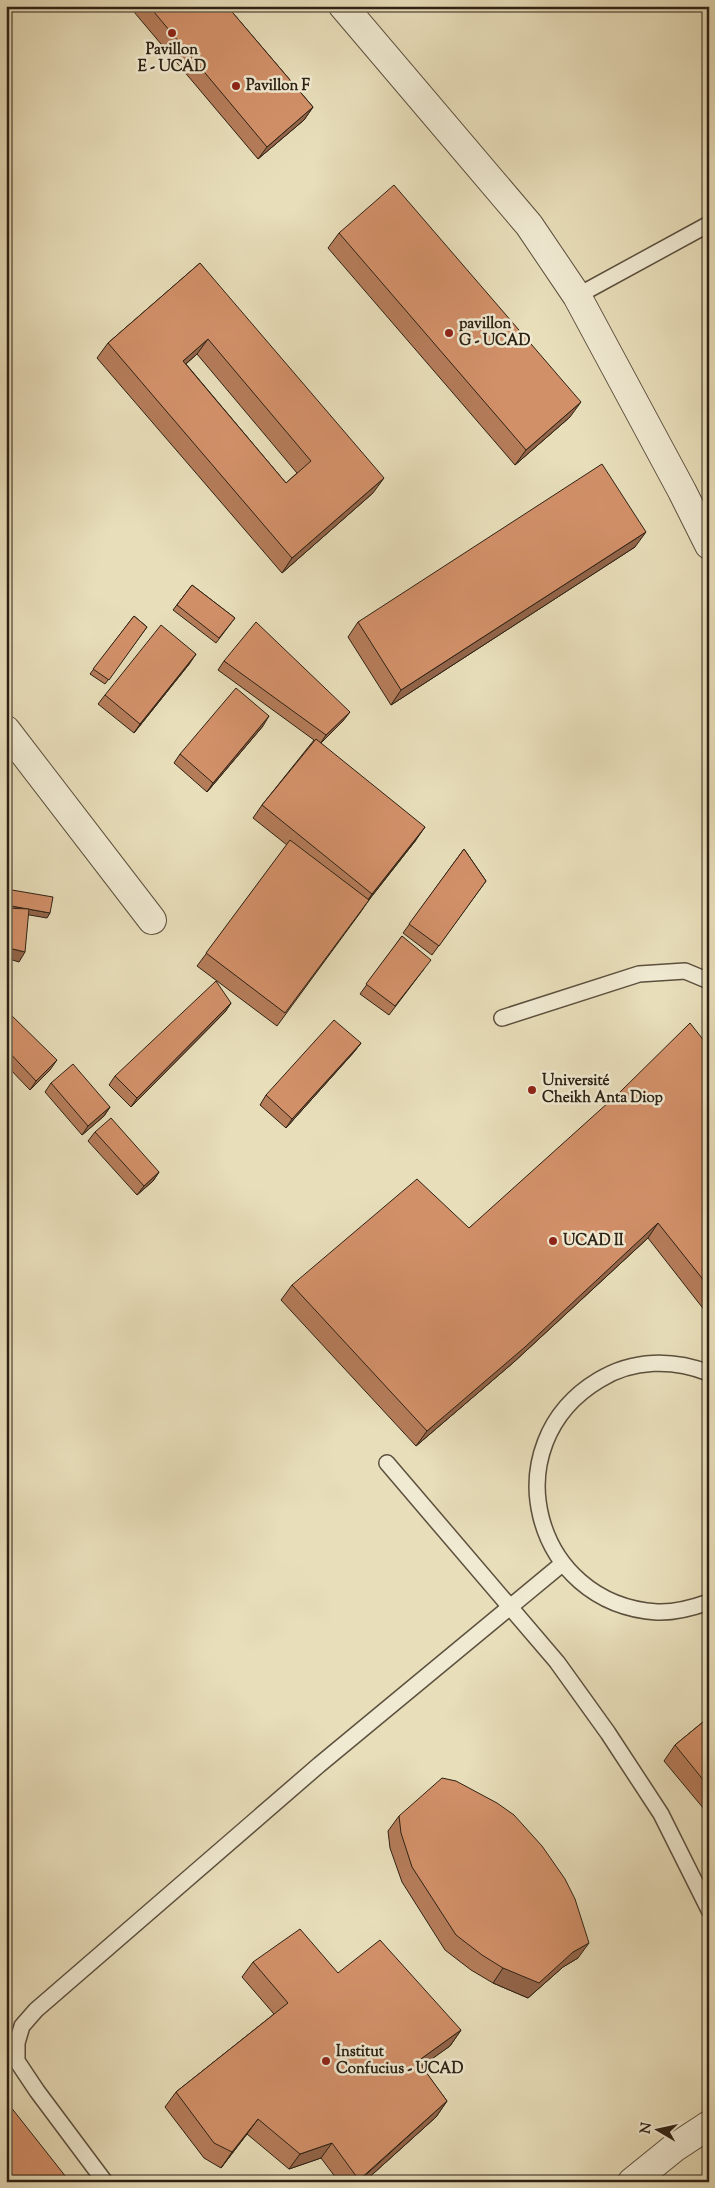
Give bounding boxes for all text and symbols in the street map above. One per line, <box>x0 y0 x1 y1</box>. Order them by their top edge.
marker: Pavillon E - UCAD <box>166 27 178 39</box>
place label: Pavillon E - UCAD <box>138 40 206 78</box>
place label: Pavillon F <box>246 76 311 97</box>
marker: Pavillon F <box>230 80 242 92</box>
place label: pavillon G - UCAD <box>459 314 531 352</box>
marker: pavillon G - UCAD <box>443 327 455 339</box>
place label: Université Cheikh Anta Diop <box>542 1071 663 1109</box>
marker: Université Cheikh Anta Diop <box>526 1084 538 1096</box>
place label: UCAD II <box>563 1231 624 1252</box>
marker: UCAD II <box>547 1235 559 1247</box>
place label: Institut Confucius - UCAD <box>336 2042 463 2080</box>
marker: Institut Confucius - UCAD <box>320 2055 332 2067</box>
north arrow <box>632 2106 682 2156</box>
text: N <box>636 2121 658 2135</box>

